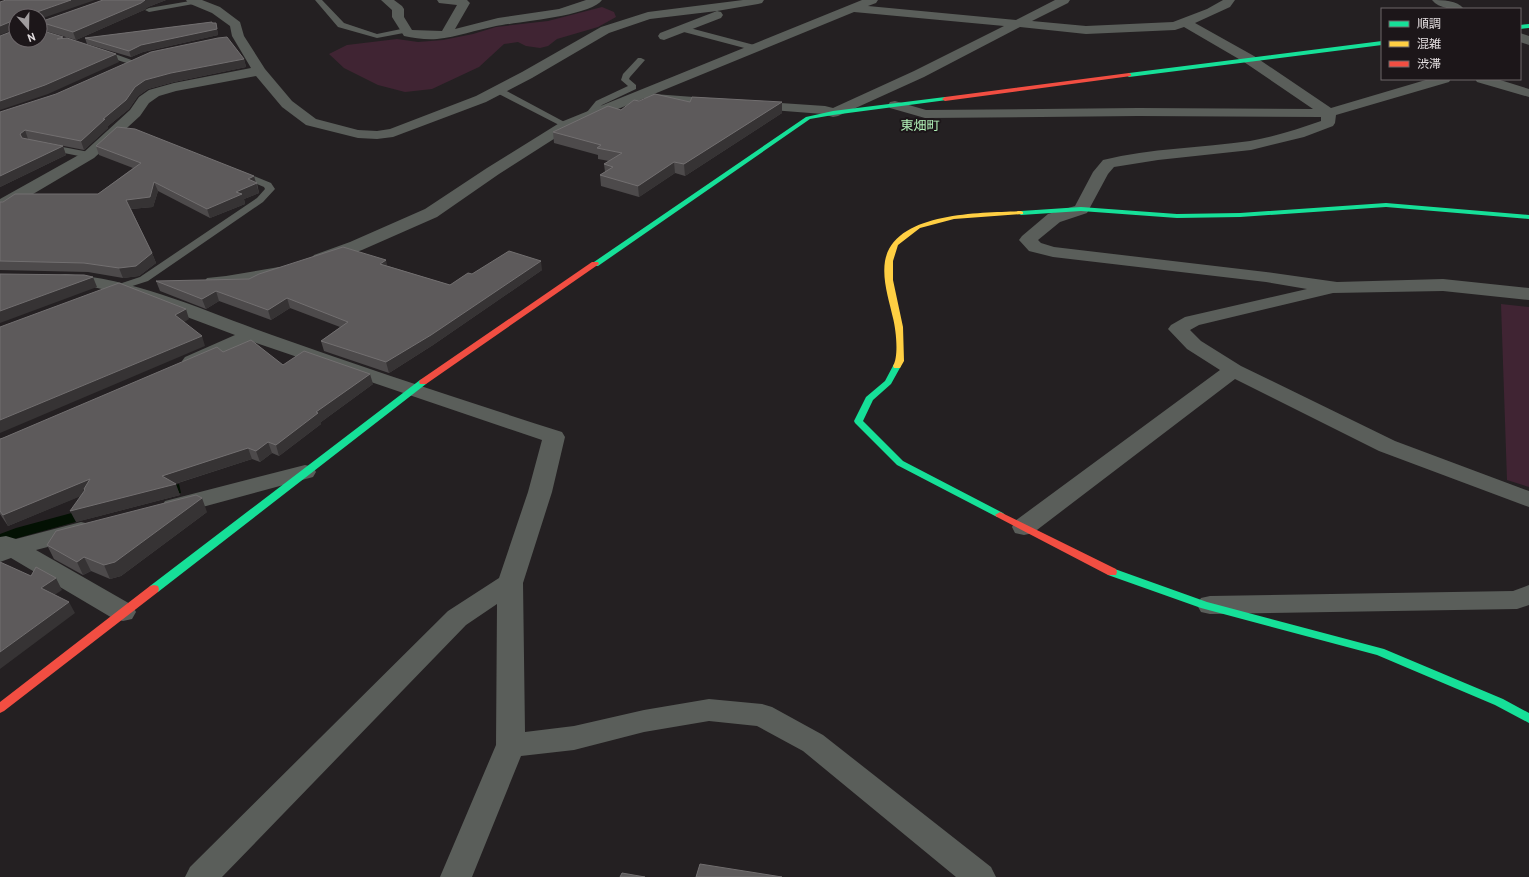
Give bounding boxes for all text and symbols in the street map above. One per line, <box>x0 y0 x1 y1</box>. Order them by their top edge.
north arrow <box>8 8 48 48</box>
legend <box>1381 8 1521 80</box>
text: 順調 <box>1417 16 1441 31</box>
text: N <box>26 30 37 45</box>
text: 混雑 <box>1417 36 1441 51</box>
text: 渋滞 <box>1417 56 1441 71</box>
district label: 東畑町 <box>900 117 940 134</box>

